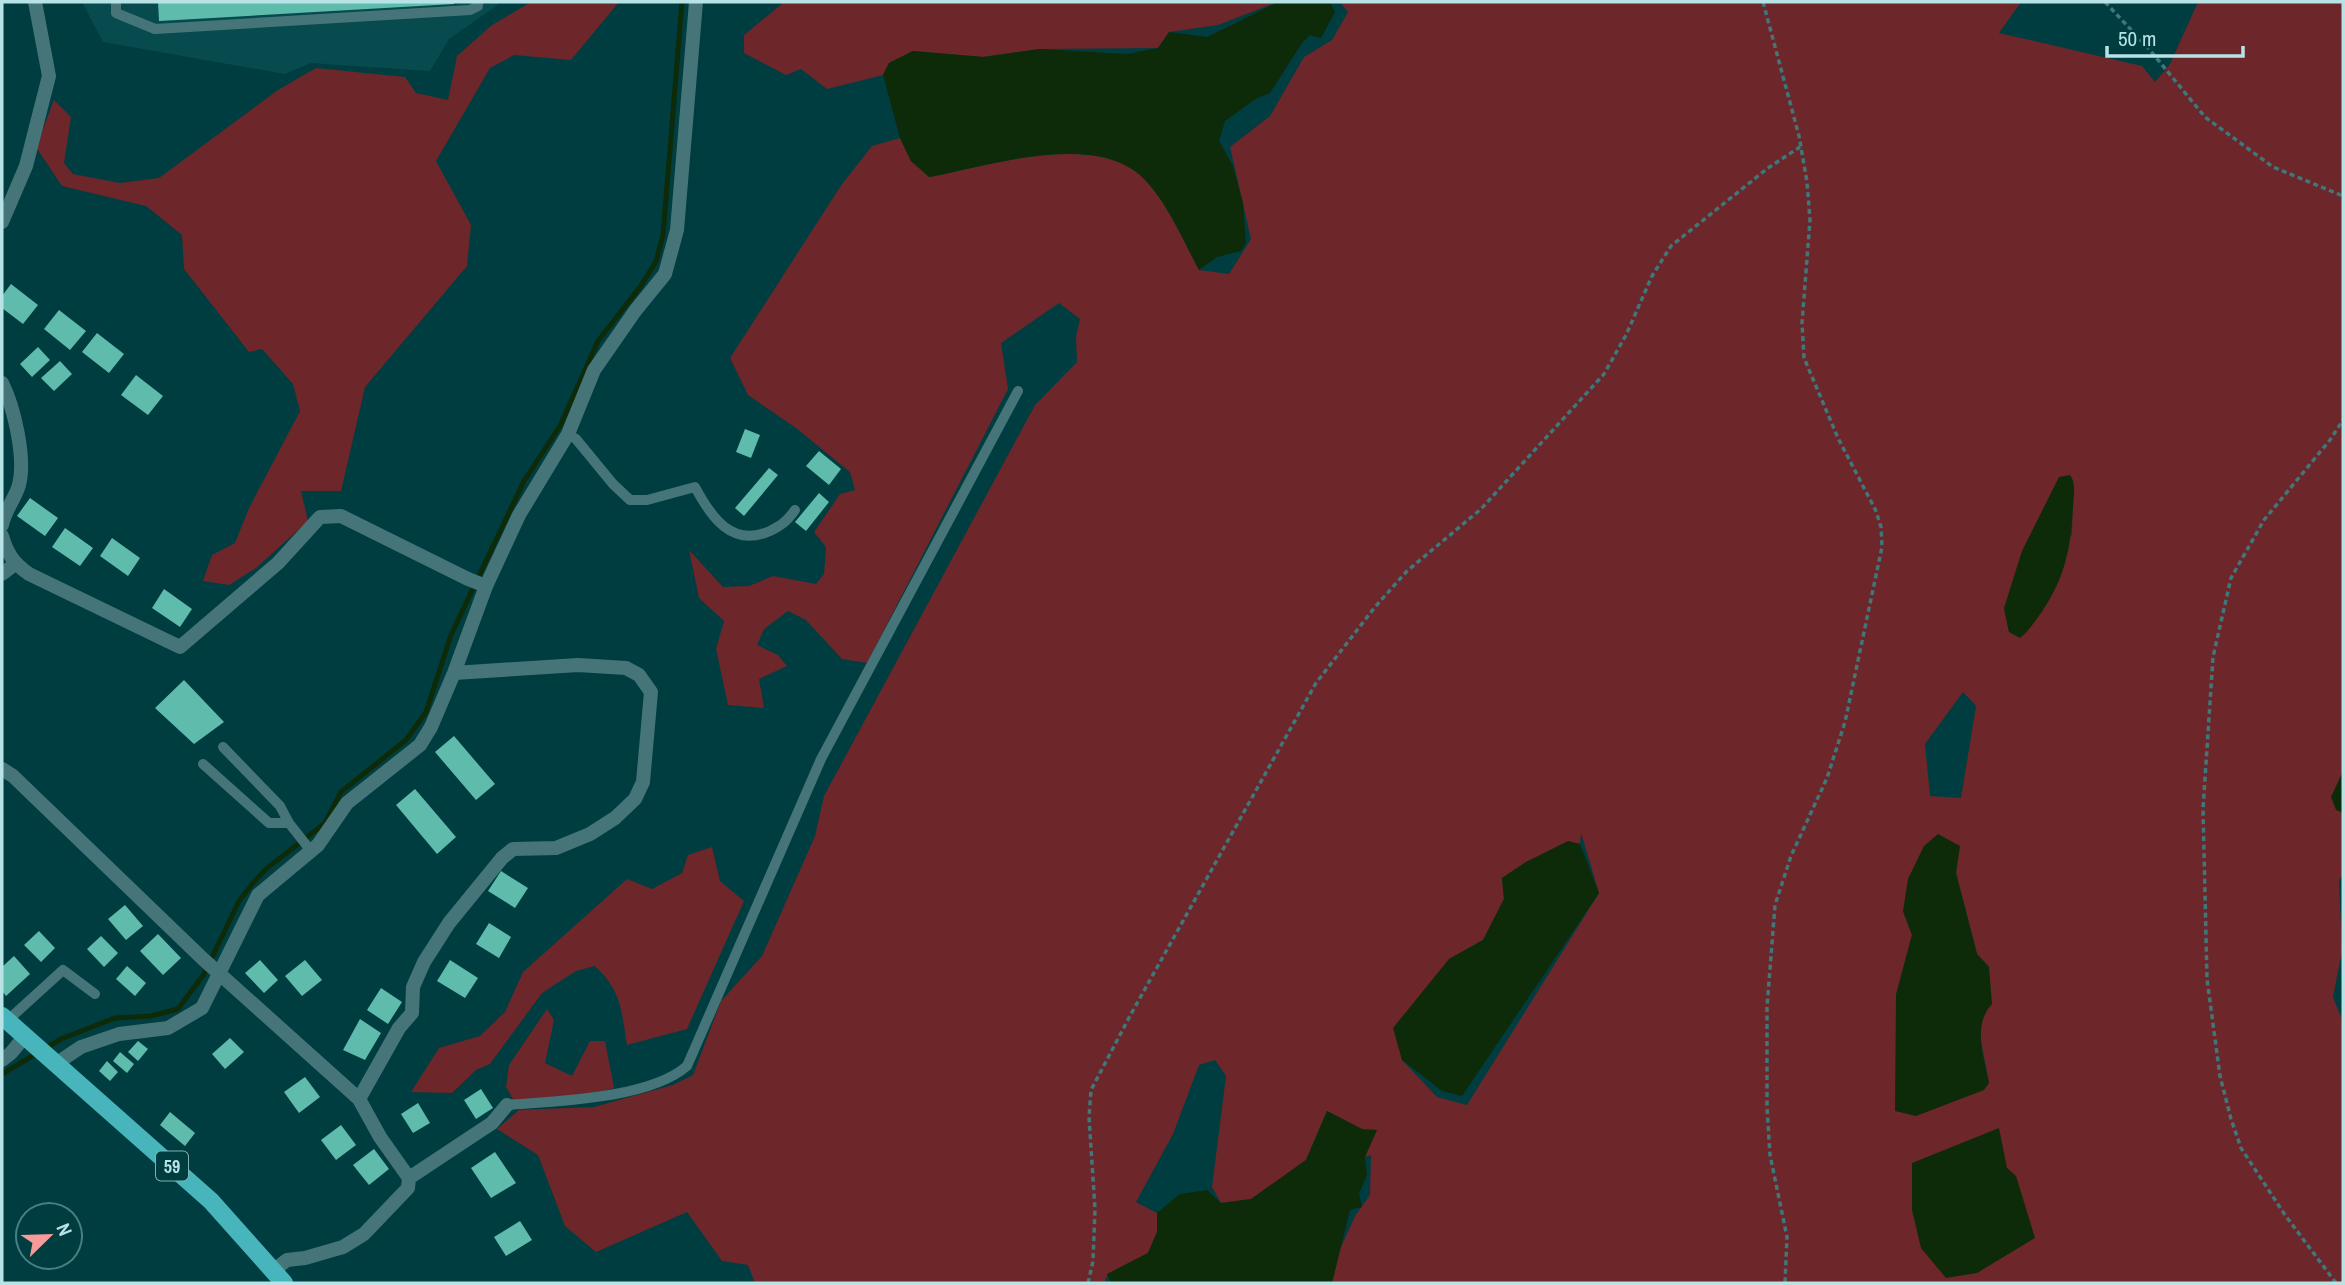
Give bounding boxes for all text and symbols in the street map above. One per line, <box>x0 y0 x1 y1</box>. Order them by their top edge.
scale bar <box>2107 14 2244 58</box>
text: 50 m <box>2118 24 2156 53</box>
road number: 59 <box>156 1152 188 1181</box>
north arrow <box>14 1201 84 1271</box>
text: N <box>50 1219 79 1240</box>

